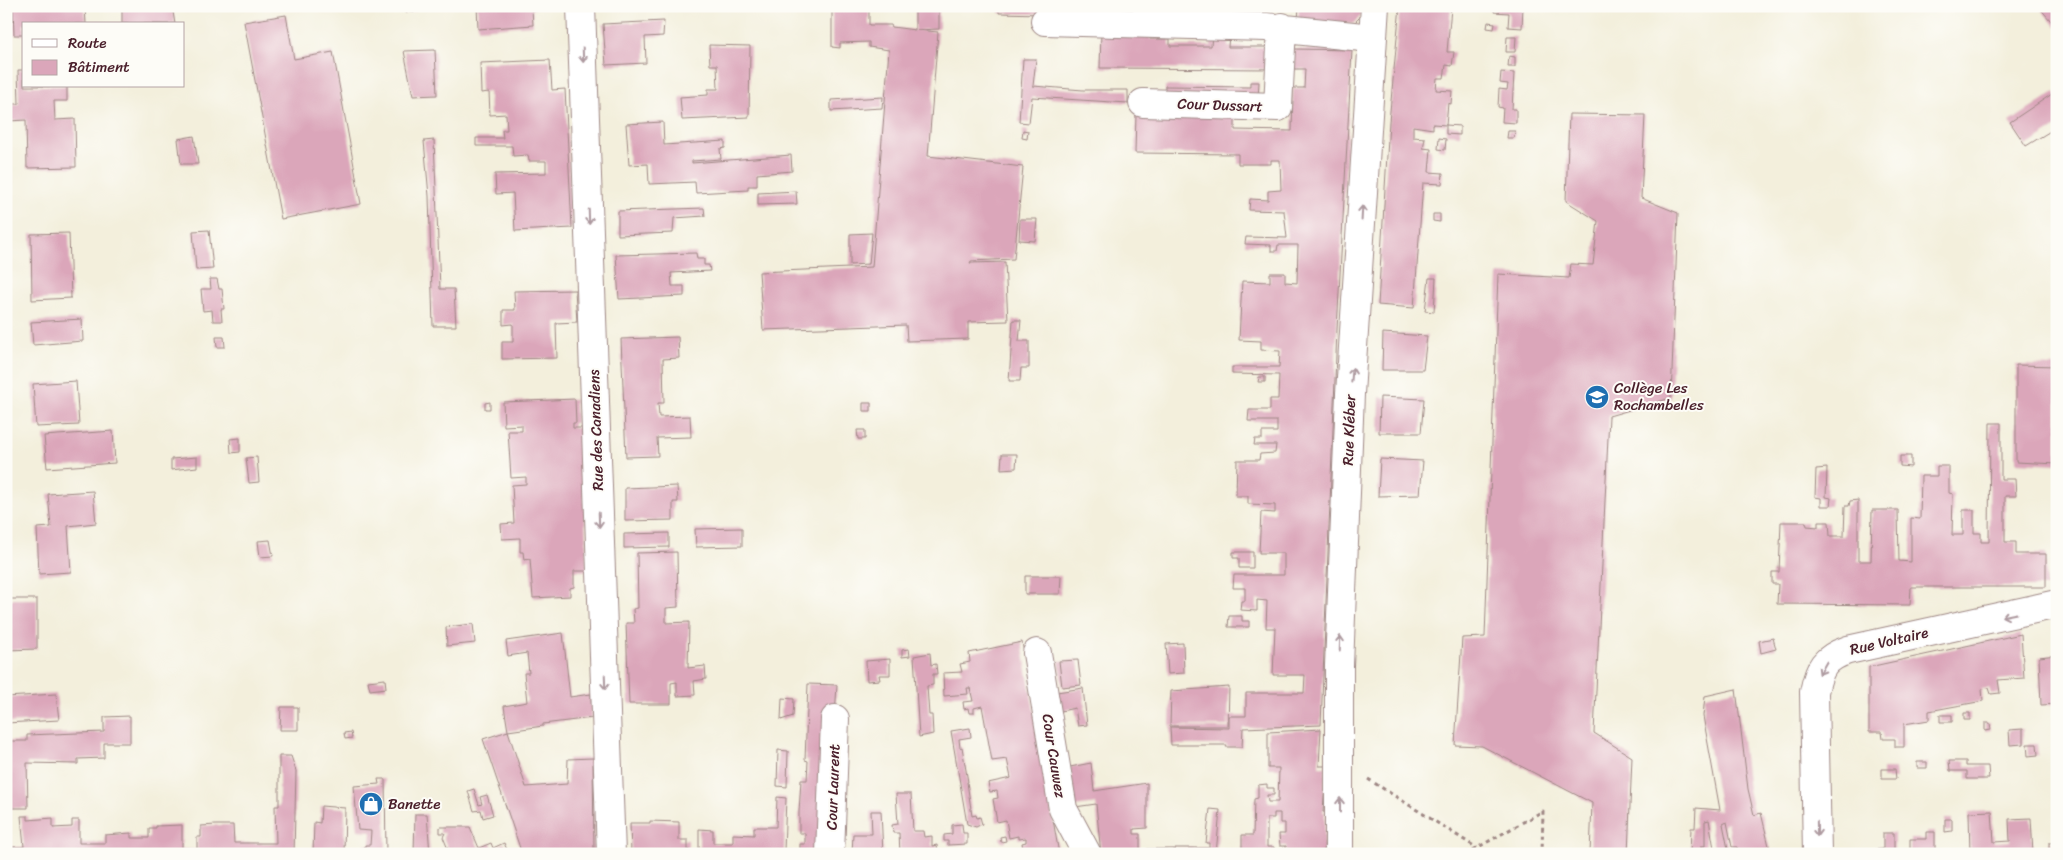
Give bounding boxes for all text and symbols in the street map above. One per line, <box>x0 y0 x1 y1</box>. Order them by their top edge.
legend <box>22 22 185 88</box>
text: Route <box>68 30 107 56</box>
one-way arrow <box>578 47 587 63</box>
text: Bâtiment <box>68 54 130 80</box>
street label: Cour Dussart <box>1177 91 1264 119</box>
one-way arrow <box>1357 205 1366 221</box>
one-way arrow <box>584 209 594 225</box>
street label: Rue des Canadiens <box>581 368 611 491</box>
one-way arrow <box>1347 368 1357 384</box>
place label: Collège Les Rochambelles <box>1614 375 1704 418</box>
school or university icon: Collège Les Rochambelles <box>1584 384 1610 410</box>
street label: Rue Kléber <box>1335 393 1363 466</box>
one-way arrow <box>595 511 604 527</box>
one-way arrow <box>2002 610 2018 620</box>
street label: Rue Voltaire <box>1847 619 1931 663</box>
one-way arrow <box>1336 635 1345 651</box>
one-way arrow <box>1817 661 1827 675</box>
one-way arrow <box>600 674 610 690</box>
street label: Cour Cauwez <box>1034 712 1074 801</box>
street label: Cour Laurent <box>819 743 848 830</box>
shop icon: Banette <box>358 791 384 817</box>
place label: Banette <box>388 791 440 817</box>
one-way arrow <box>1335 797 1345 814</box>
one-way arrow <box>1812 820 1822 836</box>

